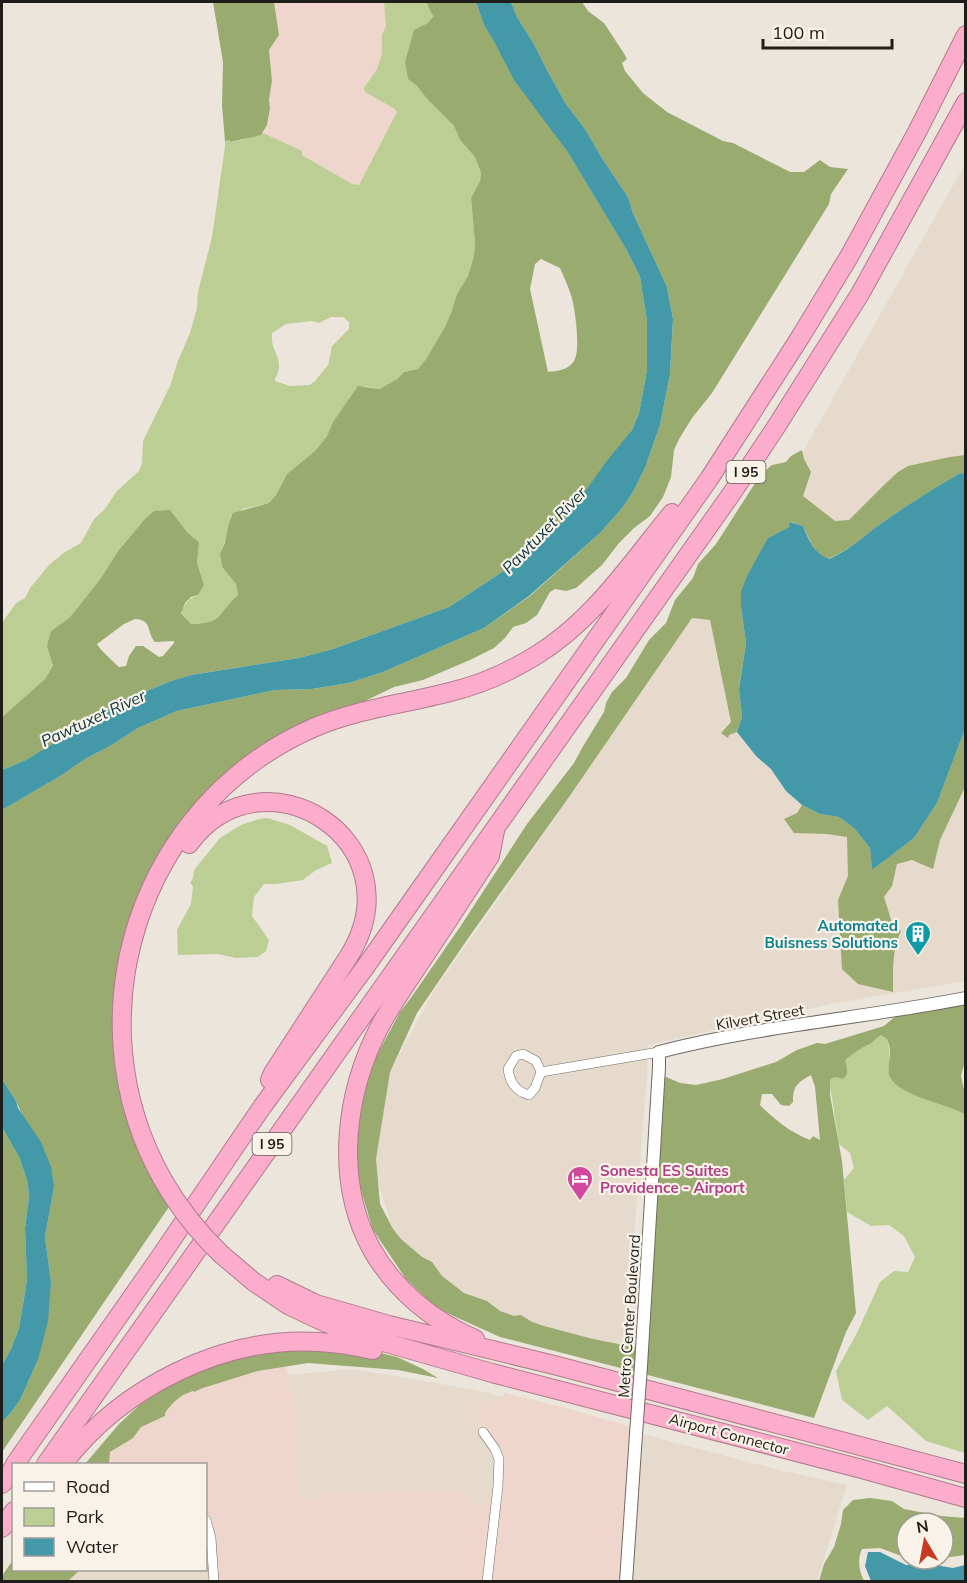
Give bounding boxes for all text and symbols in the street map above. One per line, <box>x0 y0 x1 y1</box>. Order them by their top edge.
scale bar <box>763 12 892 50</box>
text: 100 m <box>772 21 825 44</box>
road number: I 95 <box>726 461 766 483</box>
water label: Pawtuxet River <box>498 482 591 578</box>
water label: Pawtuxet River <box>38 685 150 751</box>
place label: Automated Buisness Solutions <box>764 916 898 952</box>
building icon: Automated Buisness Solutions <box>903 919 933 957</box>
street label: Kilvert Street <box>714 1000 806 1034</box>
road number: I 95 <box>252 1133 292 1155</box>
place label: Sonesta ES Suites Providence - Airport <box>600 1161 745 1197</box>
hotel icon: Sonesta ES Suites Providence - Airport <box>565 1164 595 1202</box>
street label: Metro Center Boulevard <box>614 1234 644 1398</box>
street label: Airport Connector <box>667 1409 792 1459</box>
legend <box>12 1463 207 1571</box>
text: Road <box>66 1475 110 1498</box>
text: Park <box>66 1505 105 1528</box>
north arrow <box>895 1511 955 1571</box>
text: N <box>915 1515 930 1537</box>
text: Water <box>66 1535 119 1558</box>

